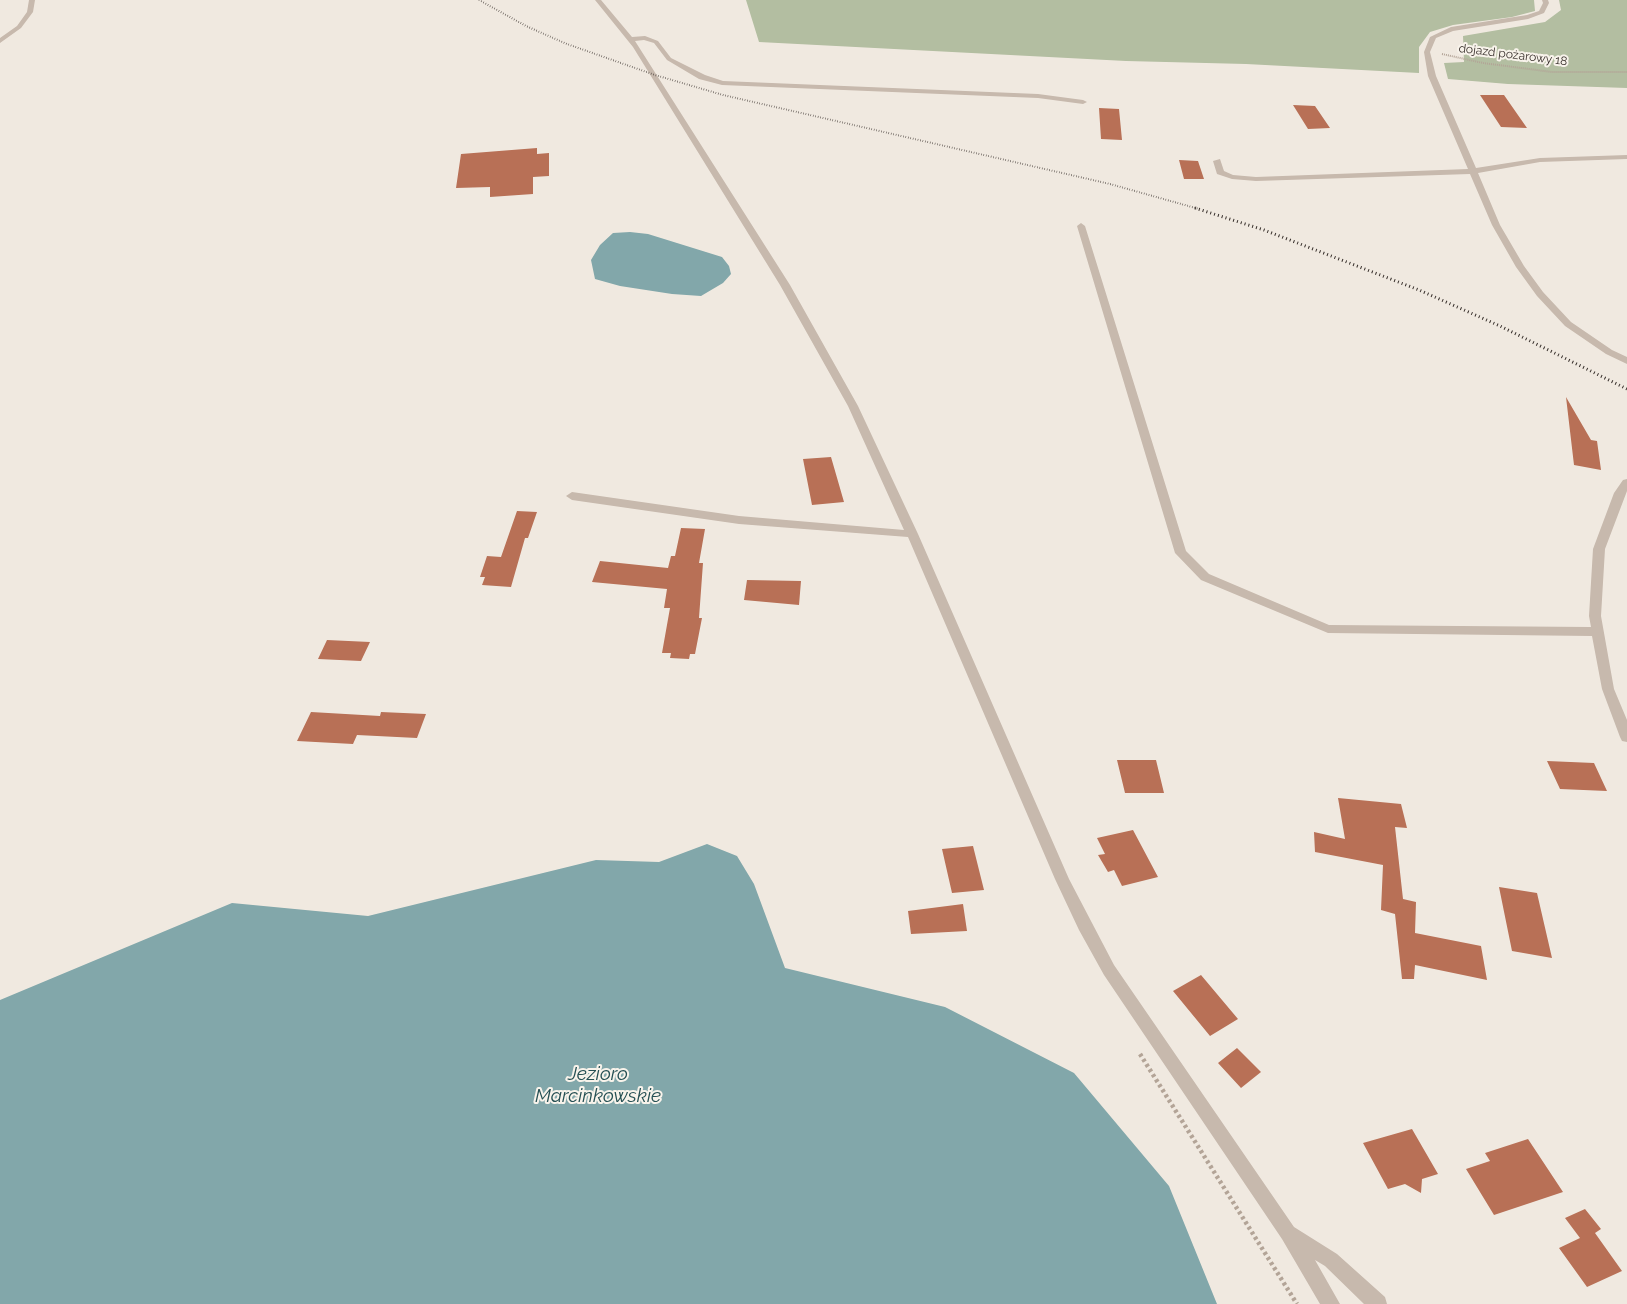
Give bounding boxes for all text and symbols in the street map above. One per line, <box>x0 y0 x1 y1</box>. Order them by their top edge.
street label: dojazd pożarowy 18 <box>1458 41 1568 69</box>
water label: Jezioro Marcinkowskie <box>535 1063 661 1107</box>

